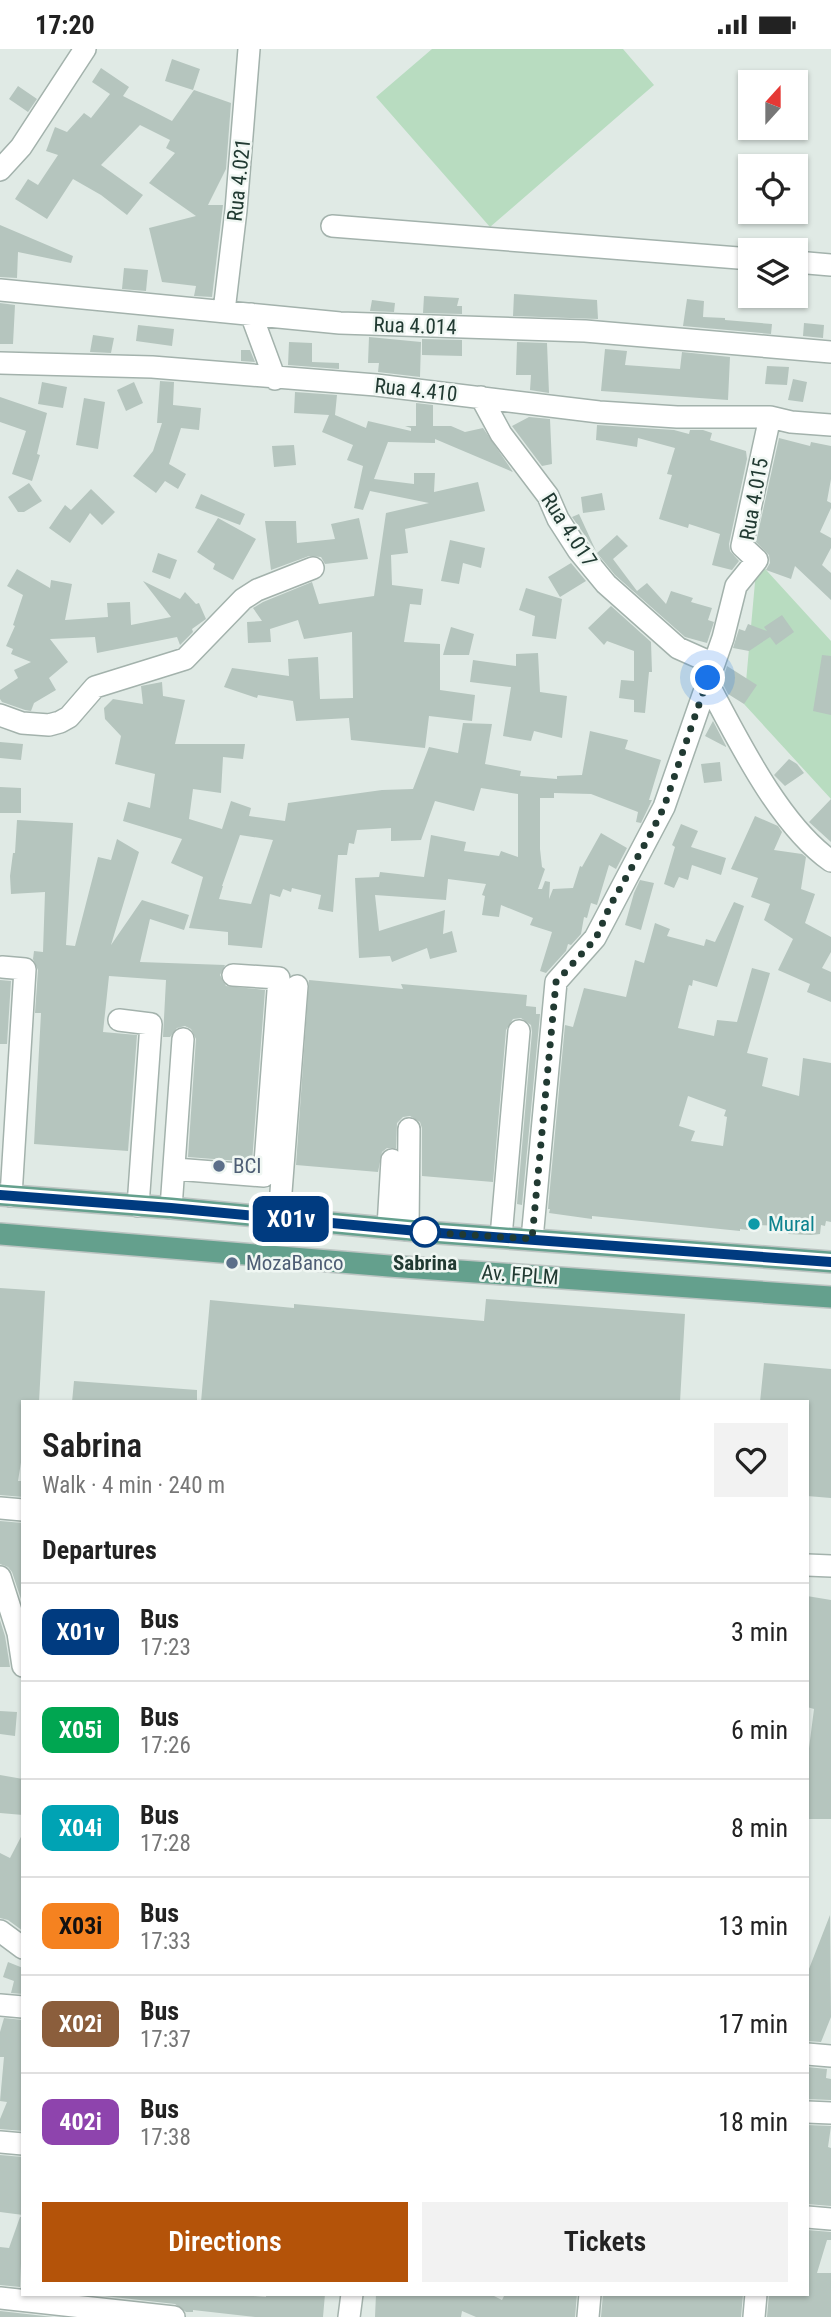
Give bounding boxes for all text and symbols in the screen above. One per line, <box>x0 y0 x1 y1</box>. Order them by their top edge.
text: 17:20 <box>35 10 95 40</box>
north arrow <box>738 70 808 140</box>
map controls <box>738 70 808 308</box>
street label: Rua 4.021 <box>223 137 255 223</box>
button: locate <box>738 154 808 224</box>
button: layers <box>738 238 808 308</box>
street label: Rua 4.014 <box>373 313 457 339</box>
street label: Rua 4.410 <box>373 374 459 406</box>
street label: Rua 4.015 <box>735 456 773 542</box>
street label: Rua 4.017 <box>536 489 602 571</box>
your location <box>690 660 725 695</box>
place label: BCI <box>233 1154 262 1178</box>
marker: BCI <box>211 1158 227 1174</box>
line badge: X01v <box>242 1196 340 1242</box>
text: X01v <box>267 1205 315 1233</box>
place label: Mural <box>768 1212 815 1236</box>
marker: Mural <box>746 1216 762 1232</box>
marker: Sabrina <box>410 1217 440 1247</box>
place label: MozaBanco <box>246 1251 343 1275</box>
place label: Sabrina <box>393 1251 457 1275</box>
marker: MozaBanco <box>224 1255 240 1271</box>
street label: Av. FPLM <box>481 1260 559 1290</box>
button: heart <box>714 1423 788 1497</box>
text: Sabrina <box>42 1426 142 1465</box>
text: Walk · 4 min · 240 m <box>42 1472 225 1499</box>
text: Departures <box>42 1535 157 1565</box>
text: Bus <box>140 1604 179 1634</box>
text: 3 min <box>731 1617 788 1647</box>
text: X01v <box>56 1618 105 1646</box>
text: 17:23 <box>140 1634 191 1661</box>
text: Bus <box>140 1702 179 1732</box>
text: 6 min <box>731 1715 788 1745</box>
text: X05i <box>59 1716 102 1744</box>
text: 17:26 <box>140 1732 191 1759</box>
text: Bus <box>140 1800 179 1830</box>
text: 8 min <box>731 1813 788 1843</box>
text: X04i <box>59 1814 102 1842</box>
text: 17:28 <box>140 1830 191 1857</box>
text: Bus <box>140 1898 179 1928</box>
text: 13 min <box>718 1911 788 1941</box>
text: X03i <box>59 1912 102 1940</box>
text: 17:33 <box>140 1928 191 1955</box>
text: Bus <box>140 1996 179 2026</box>
text: 17 min <box>718 2009 788 2039</box>
text: X02i <box>59 2010 102 2038</box>
text: 17:37 <box>140 2026 191 2053</box>
text: Bus <box>140 2094 179 2124</box>
text: 18 min <box>718 2107 788 2137</box>
text: 402i <box>59 2108 102 2136</box>
text: 17:38 <box>140 2124 191 2151</box>
button: Directions <box>42 2202 408 2282</box>
button: Tickets <box>422 2202 788 2282</box>

